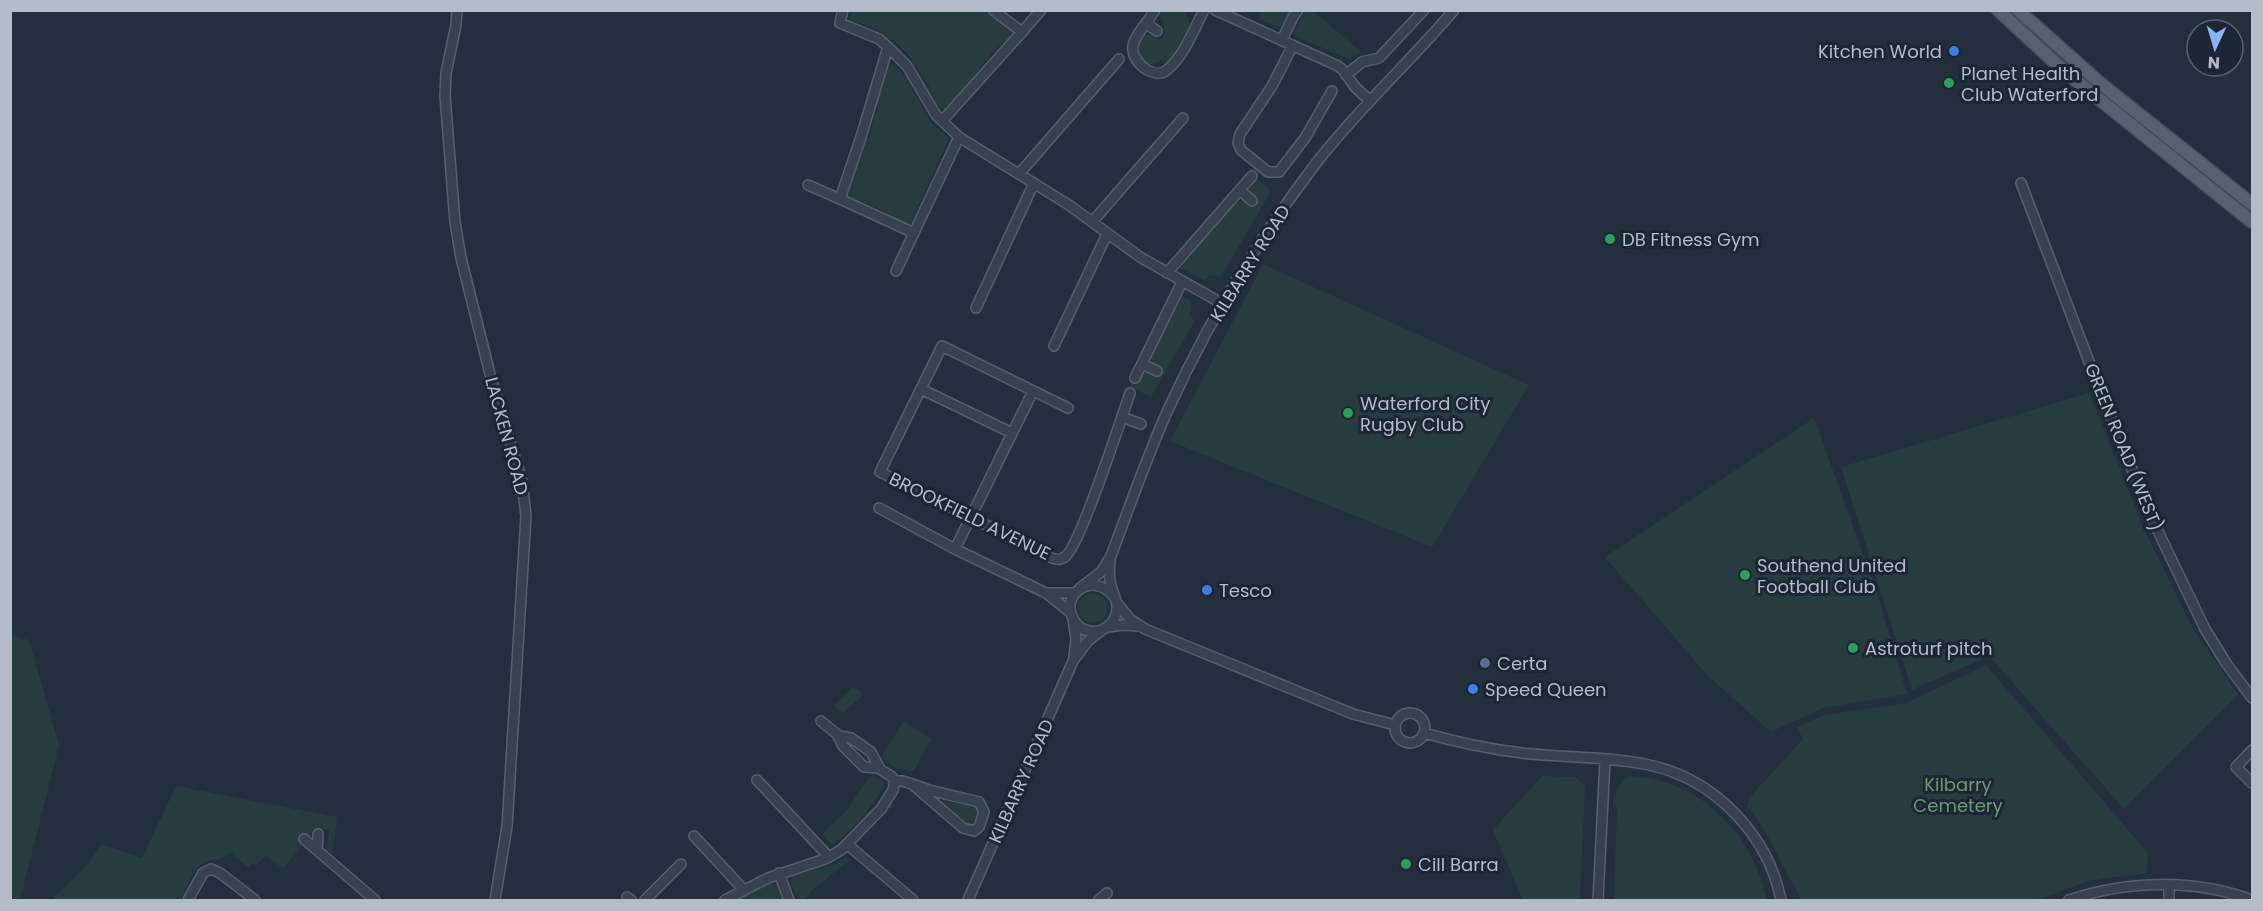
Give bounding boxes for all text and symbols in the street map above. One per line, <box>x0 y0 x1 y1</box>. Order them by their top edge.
north arrow <box>2185 18 2245 78</box>
place label: Kitchen World <box>1818 39 1942 64</box>
marker: Kitchen World <box>1947 44 1961 58</box>
text: N <box>2207 51 2221 74</box>
place label: Planet Health Club Waterford <box>1961 61 2098 107</box>
marker: Planet Health Club Waterford <box>1942 76 1956 90</box>
street label: KILBARRY ROAD <box>1204 200 1296 326</box>
place label: DB Fitness Gym <box>1622 227 1760 252</box>
marker: DB Fitness Gym <box>1603 232 1617 246</box>
street label: GREEN ROAD (WEST) <box>2079 359 2169 535</box>
street label: LACKEN ROAD <box>479 374 535 498</box>
place label: Waterford City Rugby Club <box>1360 391 1490 437</box>
marker: Waterford City Rugby Club <box>1341 406 1355 420</box>
street label: BROOKFIELD AVENUE <box>885 466 1055 566</box>
place label: Southend United Football Club <box>1757 553 1906 599</box>
marker: Southend United Football Club <box>1738 568 1752 582</box>
place label: Tesco <box>1219 578 1272 603</box>
marker: Tesco <box>1200 583 1214 597</box>
place label: Astroturf pitch <box>1865 636 1992 661</box>
marker: Astroturf pitch <box>1846 641 1860 655</box>
place label: Certa <box>1497 651 1548 676</box>
marker: Certa <box>1478 656 1492 670</box>
place label: Speed Queen <box>1485 677 1607 702</box>
marker: Speed Queen <box>1466 682 1480 696</box>
street label: KILBARRY ROAD <box>982 715 1060 847</box>
park label: Kilbarry Cemetery <box>1913 772 2003 818</box>
place label: Cill Barra <box>1418 852 1499 877</box>
marker: Cill Barra <box>1399 857 1413 871</box>

